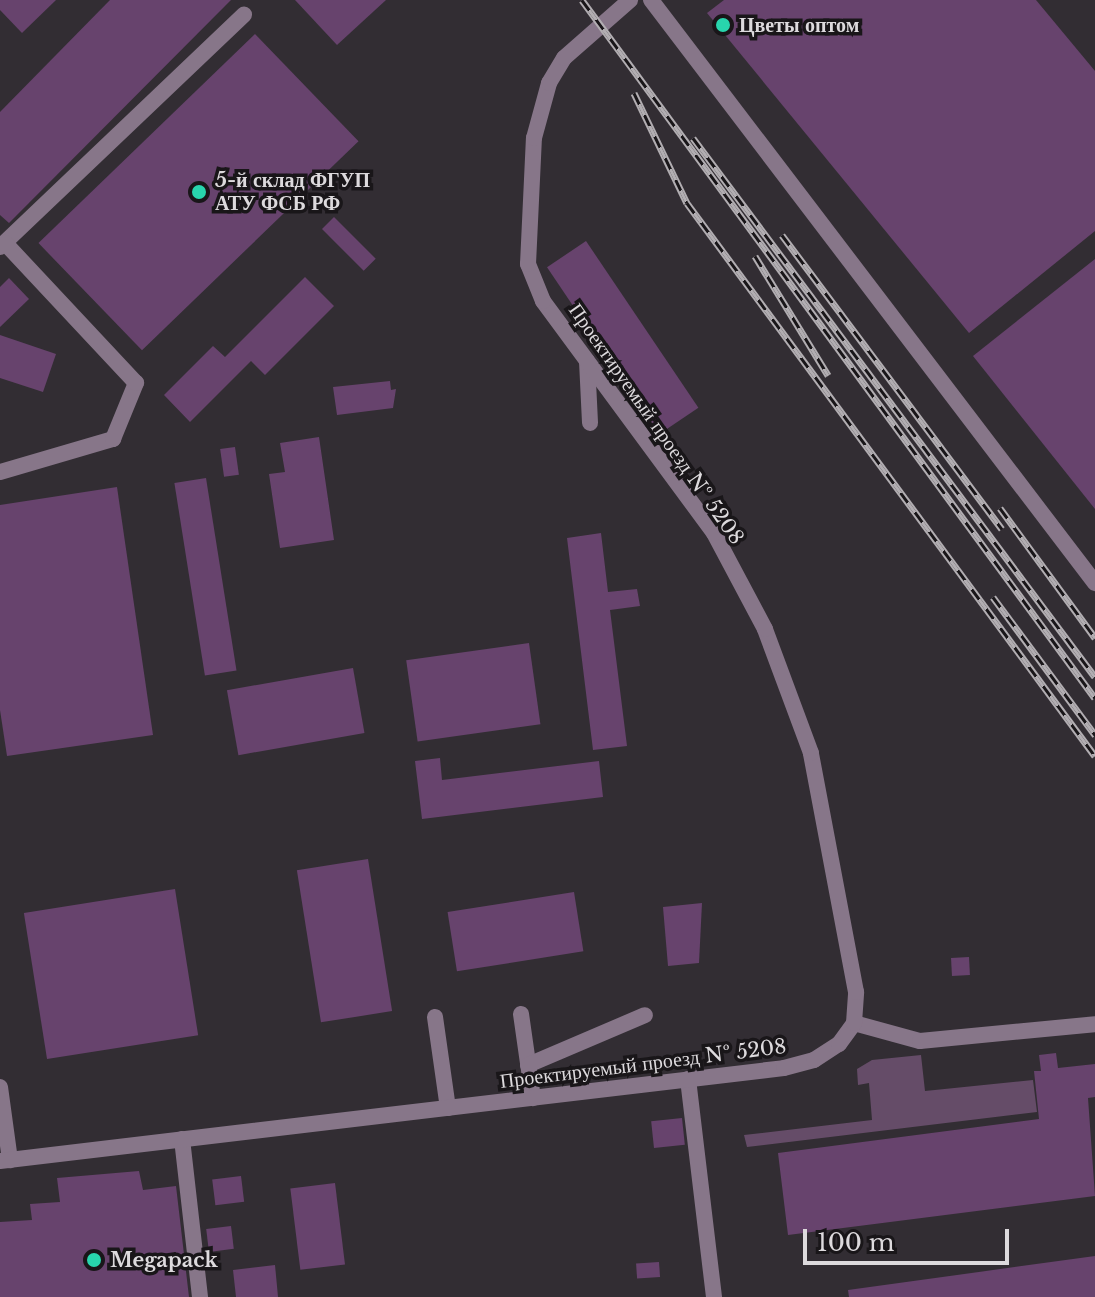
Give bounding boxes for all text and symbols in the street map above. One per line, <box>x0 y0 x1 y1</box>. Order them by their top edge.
place label: Цветы оптом <box>739 13 859 37</box>
marker: Цветы оптом <box>714 16 732 34</box>
place label: 5-й склад ФГУП АТУ ФСБ РФ <box>215 168 370 215</box>
marker: 5-й склад ФГУП АТУ ФСБ РФ <box>190 183 208 201</box>
street label: Проектируемый проезд № 5208 <box>563 299 749 549</box>
street label: Проектируемый проезд № 5208 <box>498 1035 788 1093</box>
scale bar <box>807 1213 1013 1263</box>
text: 100 m <box>817 1228 895 1257</box>
place label: Megapack <box>110 1248 218 1272</box>
marker: Megapack <box>85 1251 103 1269</box>

